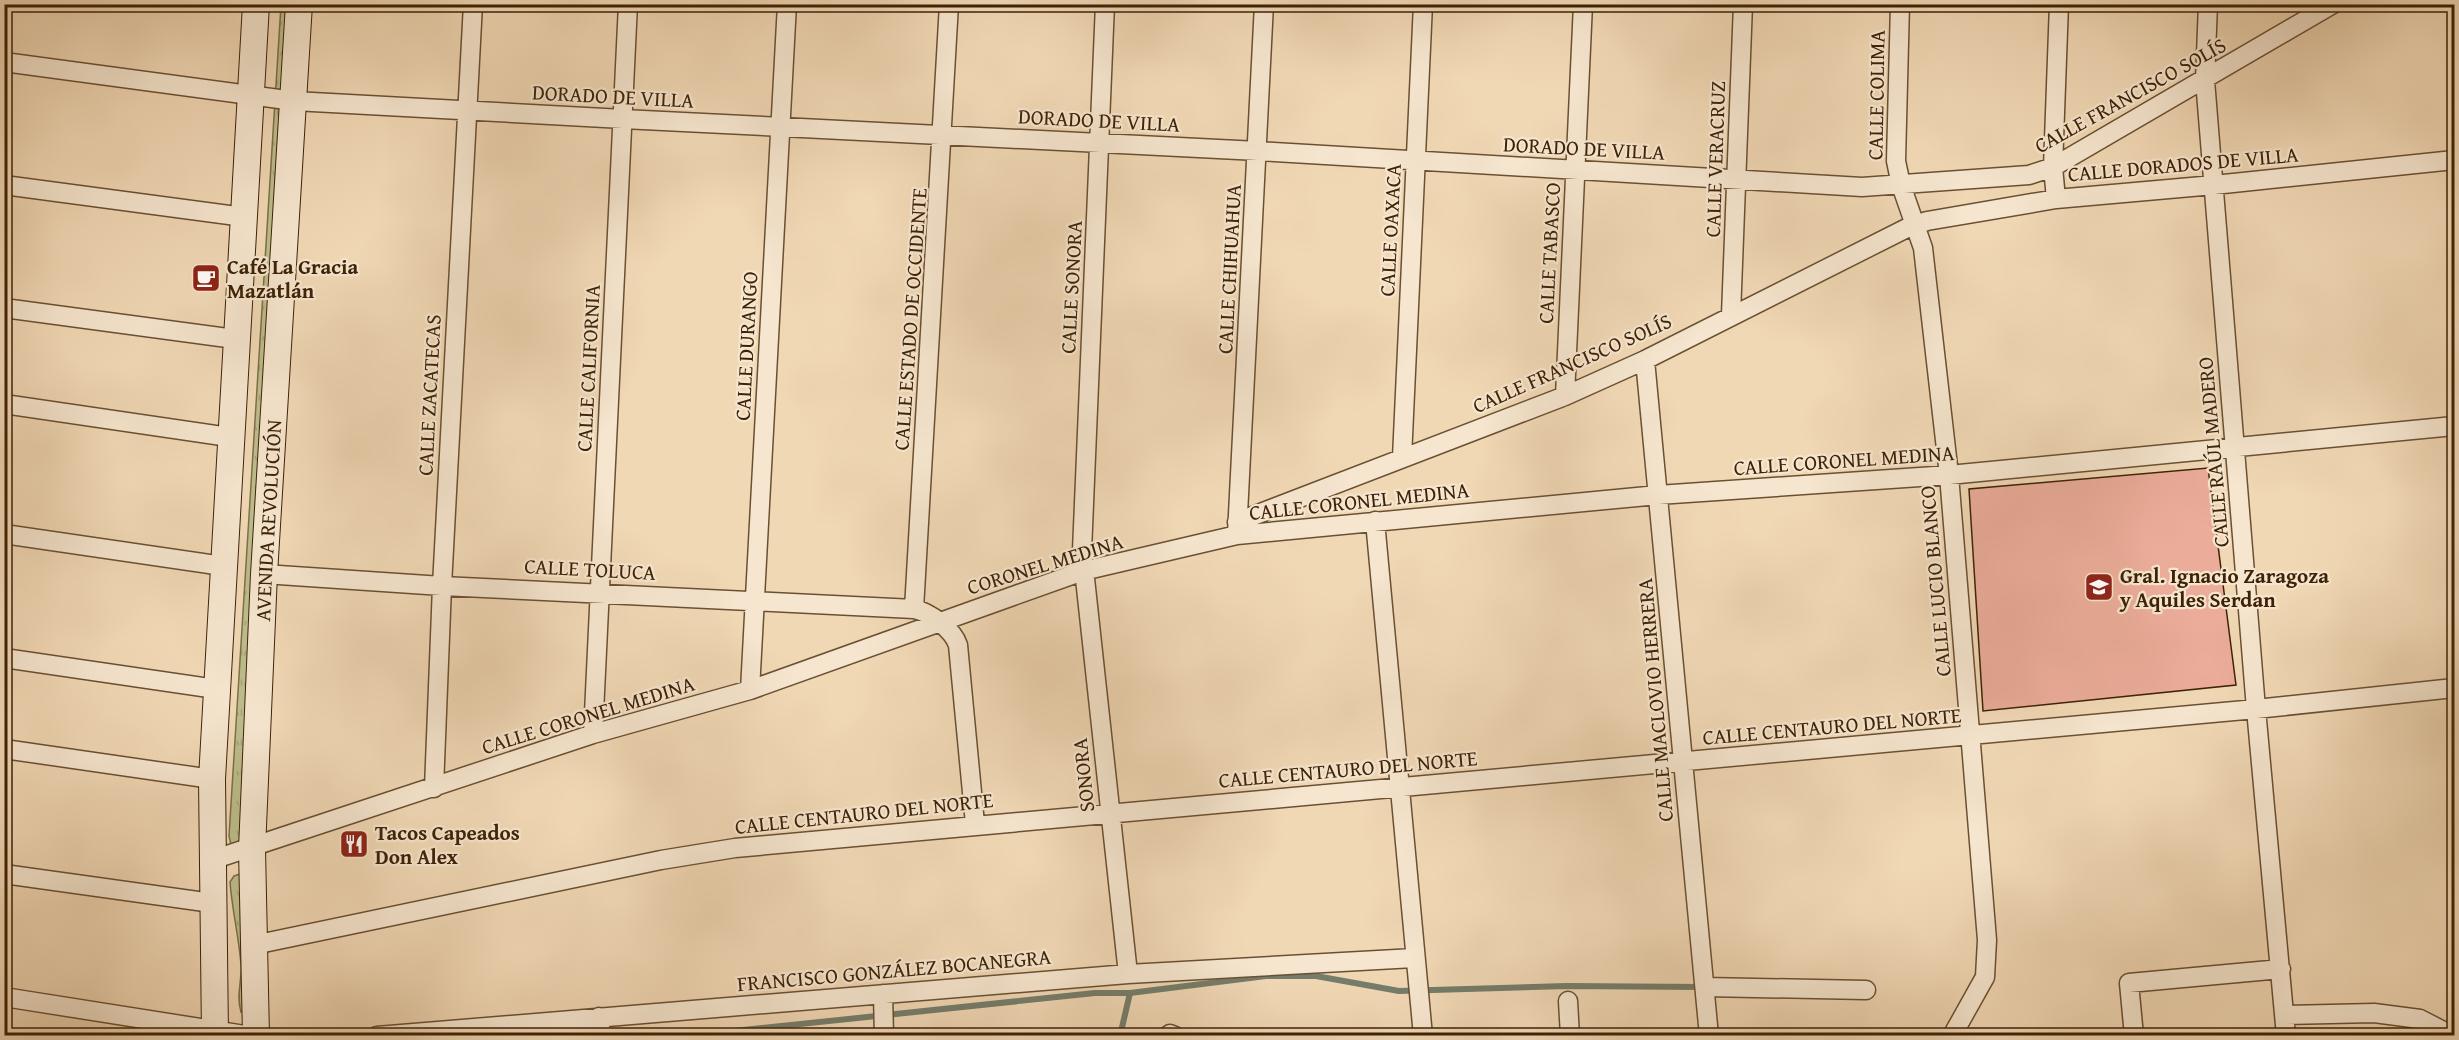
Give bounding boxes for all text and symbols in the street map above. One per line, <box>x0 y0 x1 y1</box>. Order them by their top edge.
street label: CALLE COLIMA <box>1859 29 1893 160</box>
street label: CALLE FRANCISCO SOLÍS <box>2028 29 2232 161</box>
street label: DORADO DE VILLA <box>531 76 695 116</box>
street label: CALLE VERACRUZ <box>1697 80 1733 238</box>
street label: DORADO DE VILLA <box>1017 100 1181 140</box>
street label: DORADO DE VILLA <box>1502 128 1666 168</box>
street label: CALLE DORADOS DE VILLA <box>2066 138 2300 190</box>
street label: CALLE OAXACA <box>1371 162 1409 297</box>
street label: CALLE TABASCO <box>1530 181 1568 325</box>
street label: CALLE CHIHUAHUA <box>1209 183 1249 355</box>
street label: CALLE ESTADO DE OCCIDENTE <box>885 186 935 451</box>
street label: CALLE SONORA <box>1052 219 1090 355</box>
place label: Café La Gracia Mazatlán <box>227 251 358 306</box>
cafe icon: Café La Gracia Mazatlán <box>190 262 222 294</box>
street label: CALLE DURANGO <box>727 271 765 421</box>
street label: CALLE CALIFORNIA <box>568 283 608 452</box>
street label: CALLE FRANCISCO SOLÍS <box>1468 305 1676 421</box>
street label: CALLE ZACATECAS <box>409 314 449 476</box>
street label: CALLE RAÚL MADERO <box>2189 356 2237 548</box>
street label: AVENIDA REVOLUCIÓN <box>246 418 289 622</box>
street label: CALLE CORONEL MEDINA <box>1733 437 1956 483</box>
street label: CALLE CORONEL MEDINA <box>1247 474 1471 528</box>
street label: CALLE LUCIO BLANCO <box>1911 484 1959 678</box>
street label: CORONEL MEDINA <box>963 525 1127 602</box>
street label: CALLE TOLUCA <box>524 550 657 588</box>
place label: Gral. Ignacio Zaragoza y Aquiles Serdan <box>2119 560 2329 615</box>
school or university icon: Gral. Ignacio Zaragoza y Aquiles Serdan <box>2083 571 2115 603</box>
street label: CALLE MACLOVIO HERRERA <box>1629 577 1681 823</box>
street label: CALLE CORONEL MEDINA <box>478 668 698 762</box>
street label: CALLE CENTAURO DEL NORTE <box>1701 699 1963 753</box>
street label: SONORA <box>1064 736 1102 814</box>
street label: CALLE CENTAURO DEL NORTE <box>1217 742 1479 796</box>
street label: CALLE CENTAURO DEL NORTE <box>733 784 995 842</box>
place label: Tacos Capeados Don Alex <box>375 817 520 872</box>
restaurant icon: Tacos Capeados Don Alex <box>338 828 370 860</box>
street label: FRANCISCO GONZÁLEZ BOCANEGRA <box>736 941 1052 999</box>

